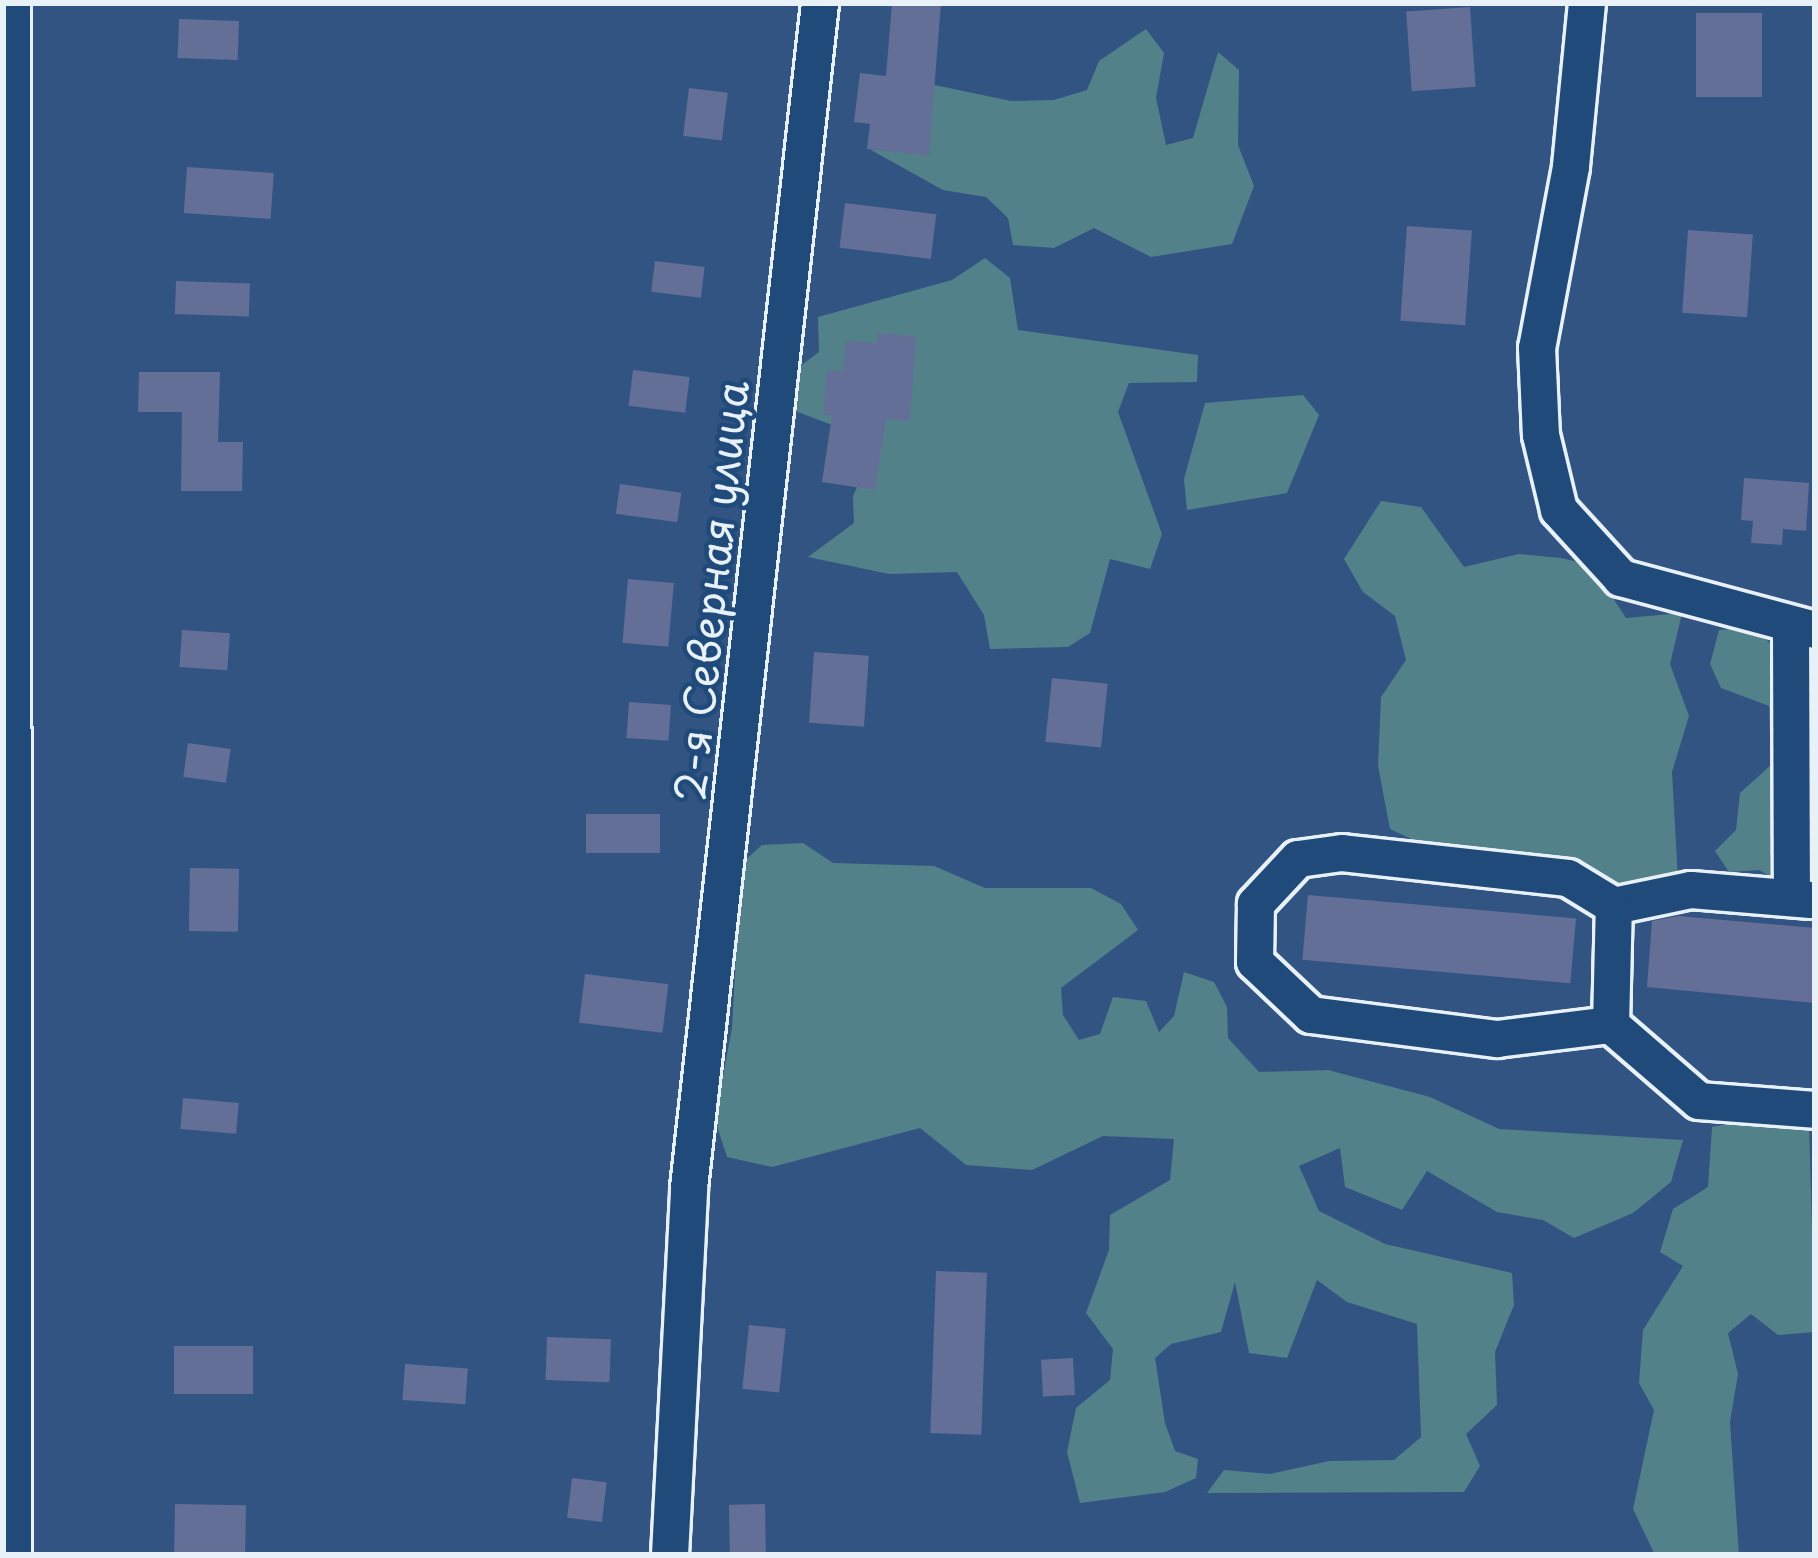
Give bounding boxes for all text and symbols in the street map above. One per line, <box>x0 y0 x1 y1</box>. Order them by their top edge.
street label: 2-я Северная улица <box>663 376 757 806</box>

